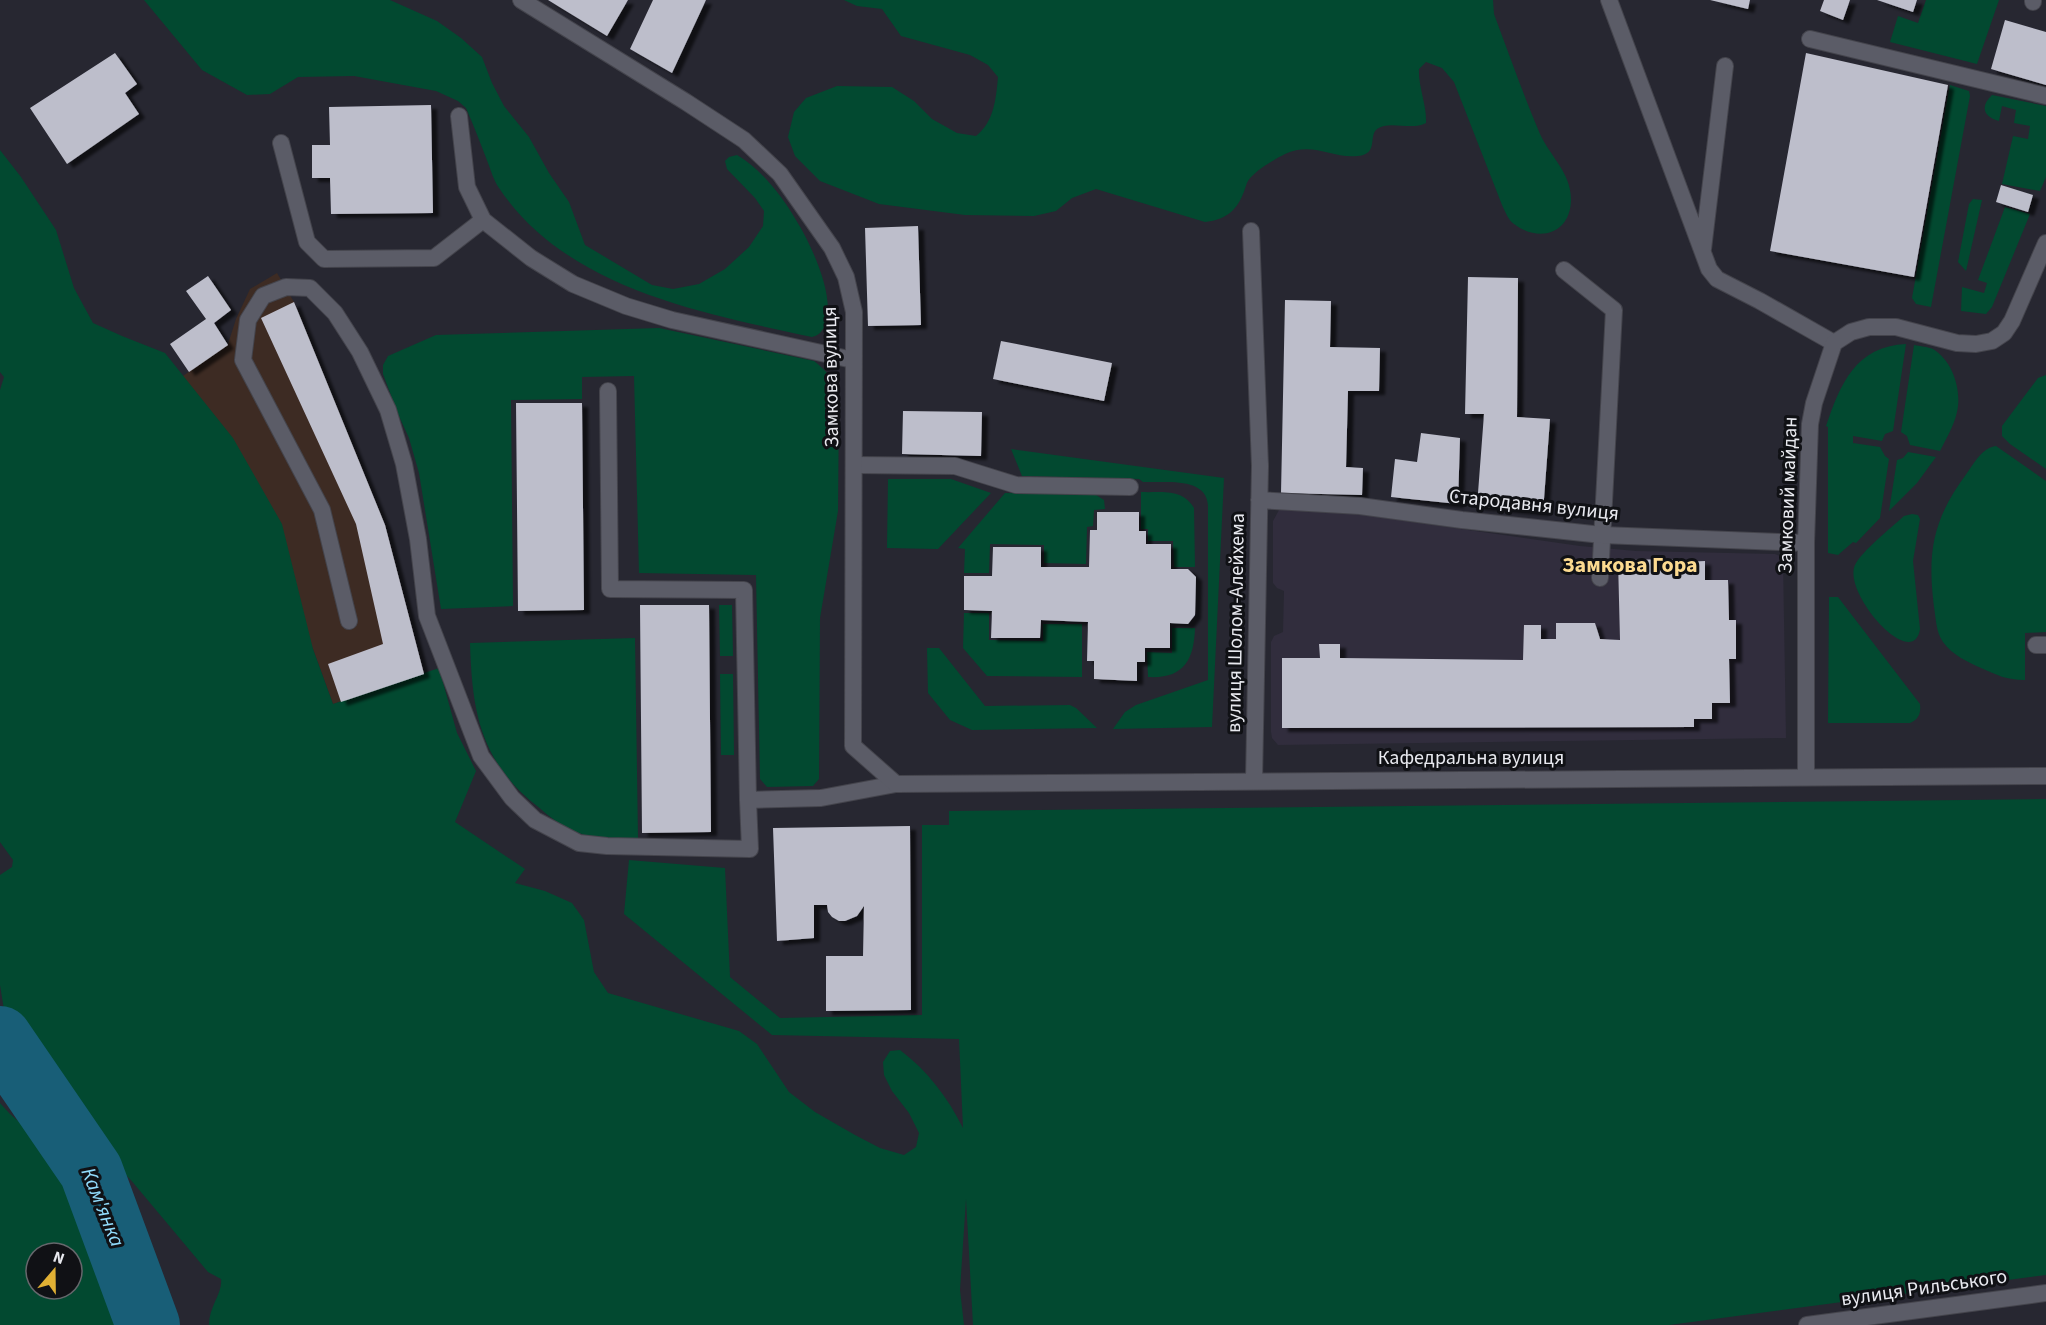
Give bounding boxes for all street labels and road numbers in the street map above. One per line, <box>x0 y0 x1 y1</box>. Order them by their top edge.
street label: Замкова вулиця <box>816 306 846 448</box>
street label: Замковий майдан <box>1771 416 1805 574</box>
street label: Стародавня вулиця <box>1448 482 1620 528</box>
street label: вулиця Шолом-Алейхема <box>1220 513 1252 733</box>
street label: Кафедральна вулиця <box>1378 744 1564 772</box>
street label: вулиця Рильського <box>1839 1262 2009 1314</box>

